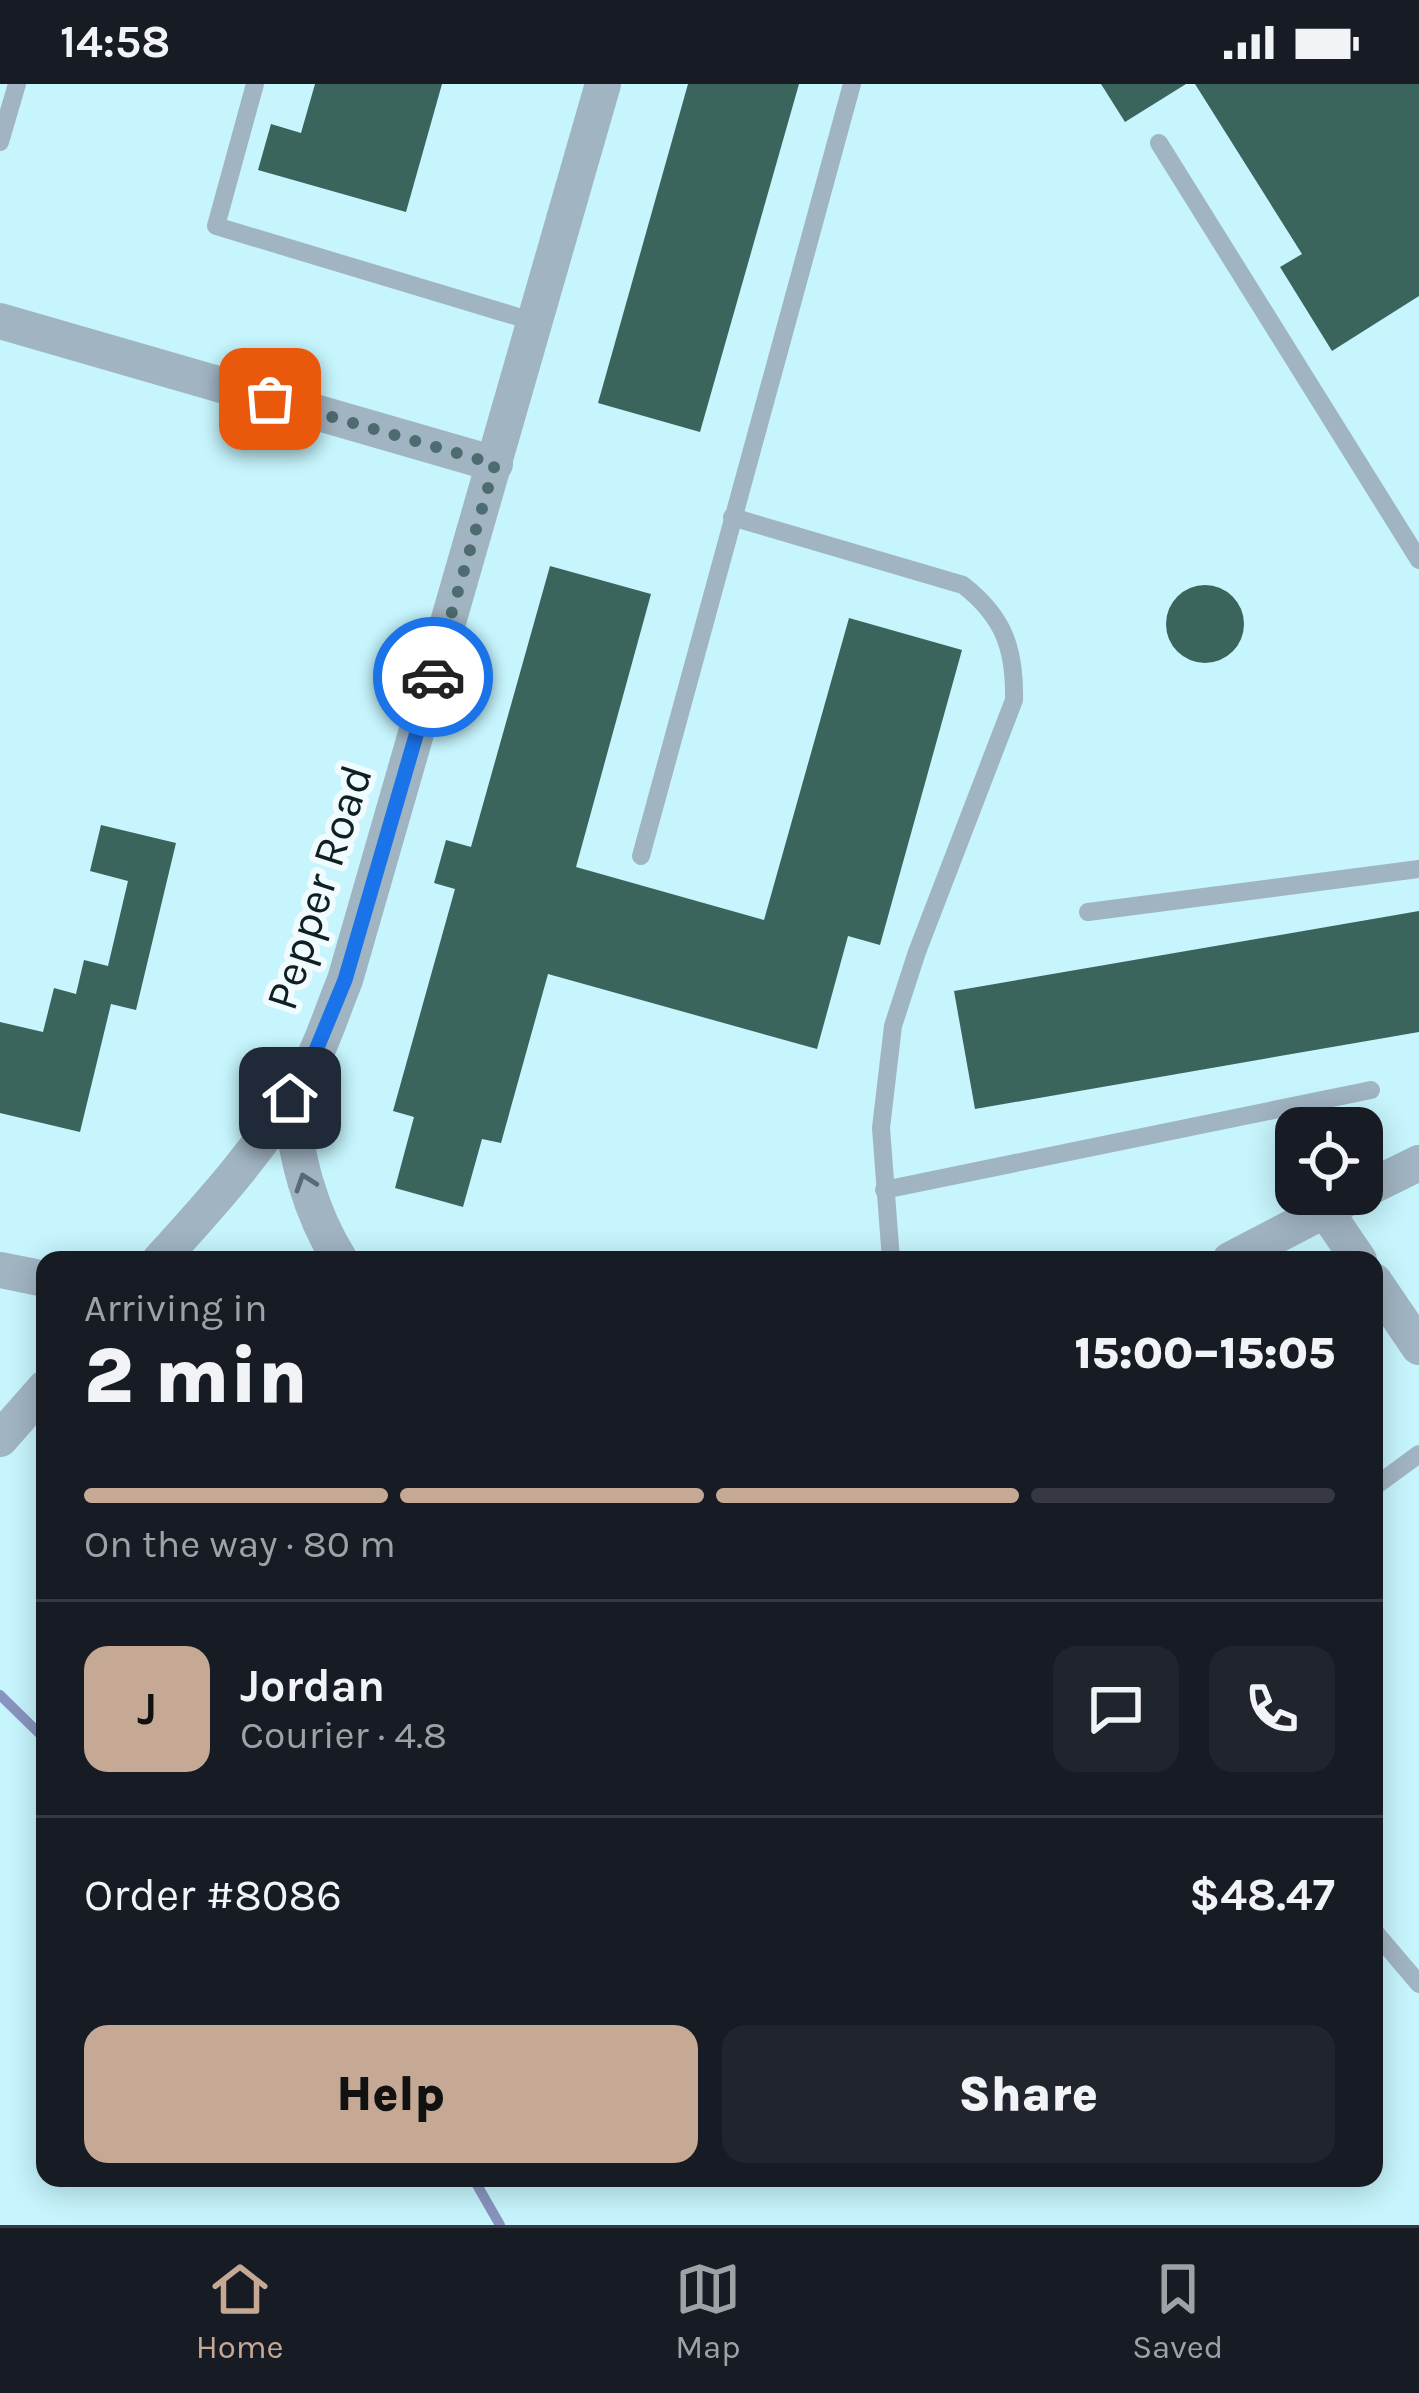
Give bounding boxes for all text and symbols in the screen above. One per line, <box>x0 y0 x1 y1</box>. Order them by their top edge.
text: 14:58 <box>60 16 170 68</box>
pin <box>219 348 321 450</box>
icon: bag <box>237 366 303 432</box>
courier <box>373 617 493 737</box>
icon: car <box>400 644 466 710</box>
street label: Pepper Road <box>255 758 383 1016</box>
pin <box>239 1047 341 1149</box>
icon: home <box>257 1065 323 1131</box>
map controls <box>1275 1107 1383 1215</box>
button: locate <box>1275 1107 1383 1215</box>
one-way arrow <box>294 1172 319 1193</box>
text: Arriving in <box>84 1285 267 1331</box>
text: 15:00–15:05 <box>1074 1327 1335 1379</box>
text: 2 min <box>84 1330 308 1422</box>
text: On the way · 80 m <box>84 1521 396 1567</box>
button: chat <box>1053 1646 1179 1772</box>
button: phone <box>1209 1646 1335 1772</box>
text: Jordan <box>240 1660 385 1712</box>
text: J <box>137 1683 157 1735</box>
text: Courier · 4.8 <box>240 1712 447 1758</box>
text: Order #8086 <box>84 1869 342 1921</box>
text: $48.47 <box>1189 1869 1335 1921</box>
button: Help <box>84 2025 698 2163</box>
button: Share <box>722 2025 1335 2163</box>
tab: Home <box>196 2256 284 2366</box>
tab: Map <box>675 2256 741 2366</box>
tab: Saved <box>1132 2256 1223 2366</box>

